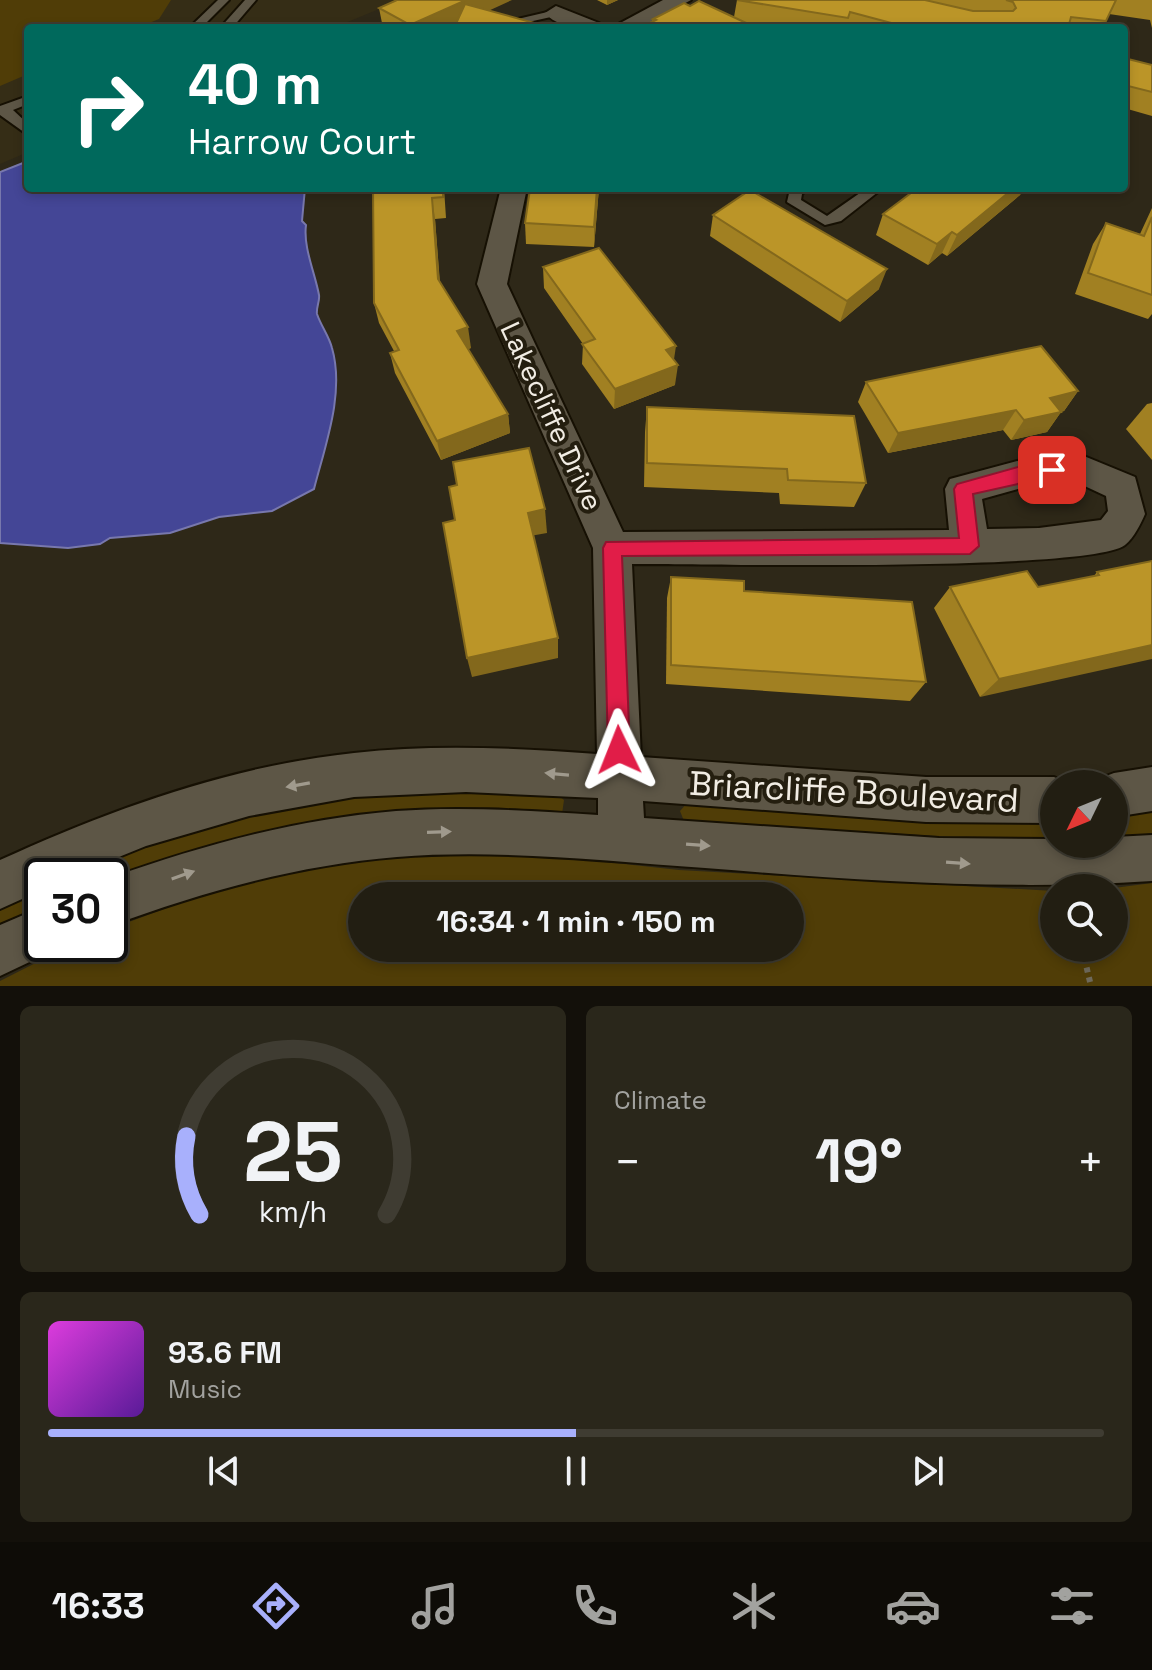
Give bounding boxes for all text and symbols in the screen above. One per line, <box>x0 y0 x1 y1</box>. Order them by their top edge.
text: 40 m <box>188 49 322 120</box>
icon: right <box>56 56 160 160</box>
text: Harrow Court <box>188 119 416 165</box>
street label: Lakecliffe Drive <box>493 316 611 516</box>
pin <box>1018 436 1086 504</box>
icon: arrive <box>1030 448 1074 492</box>
position arrow <box>577 708 661 792</box>
street label: Briarcliffe Boulevard <box>688 762 1020 822</box>
one-way arrow <box>544 767 569 780</box>
north arrow <box>1040 770 1128 858</box>
map controls <box>1040 770 1128 962</box>
one-way arrow <box>285 779 310 791</box>
one-way arrow <box>427 826 452 839</box>
one-way arrow <box>686 839 711 852</box>
one-way arrow <box>946 857 971 870</box>
speed limit sign: 30 <box>24 858 128 962</box>
one-way arrow <box>172 869 196 881</box>
button: search <box>1040 874 1128 962</box>
text: 16:34 · 1 min · 150 m <box>436 902 716 941</box>
text: Climate <box>614 1083 707 1117</box>
text: 25 <box>243 1099 343 1205</box>
text: 19° <box>815 1123 903 1200</box>
text: − <box>614 1134 641 1190</box>
text: + <box>1077 1134 1104 1190</box>
text: km/h <box>259 1194 327 1230</box>
text: 93.6 FM <box>168 1333 282 1372</box>
text: Music <box>168 1372 242 1406</box>
icon: previous <box>202 1449 246 1493</box>
icon: pause <box>554 1449 598 1493</box>
icon: next <box>906 1449 950 1493</box>
icon: directions <box>248 1578 304 1634</box>
icon: music <box>407 1578 463 1634</box>
icon: phone <box>567 1578 623 1634</box>
icon: climate <box>726 1578 782 1634</box>
icon: car <box>885 1578 941 1634</box>
icon: filters <box>1044 1578 1100 1634</box>
text: 16:33 <box>52 1583 145 1629</box>

